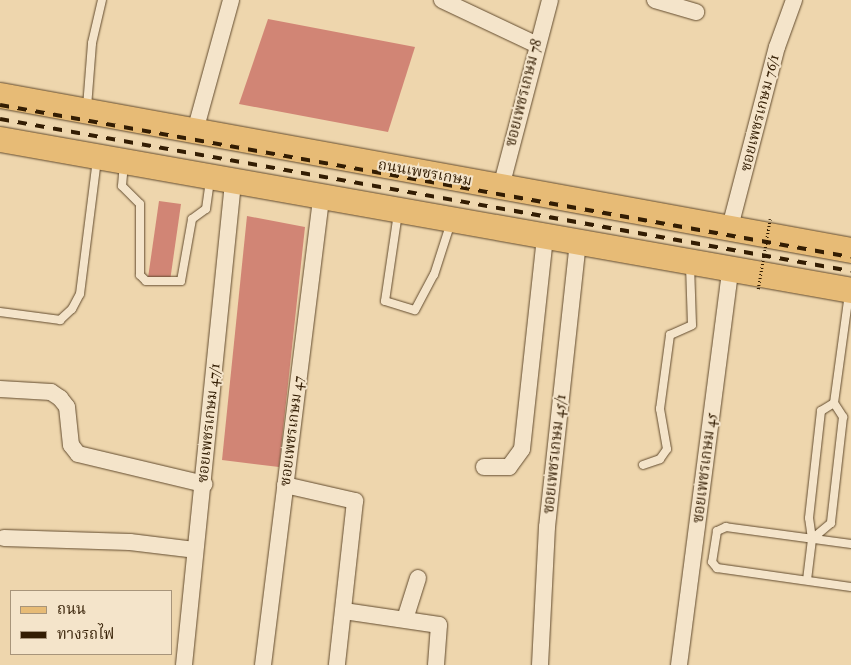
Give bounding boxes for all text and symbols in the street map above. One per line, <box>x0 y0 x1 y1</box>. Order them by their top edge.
street label: ซอยเพชรเกษม 78 <box>502 37 546 149</box>
street label: ซอยเพชรเกษม 76/1 <box>737 53 783 173</box>
street label: ถนนเพชรเกษม <box>376 156 474 190</box>
street label: ซอยเพชรเกษม 47/1 <box>194 362 224 484</box>
street label: ซอยเพชรเกษม 47 <box>276 375 308 487</box>
street label: ซอยเพชรเกษม 45/1 <box>540 393 570 515</box>
street label: ซอยเพชรเกษม 45 <box>689 412 721 524</box>
legend <box>10 590 172 655</box>
text: ถนน <box>57 600 86 619</box>
text: ทางรถไฟ <box>57 625 114 644</box>

